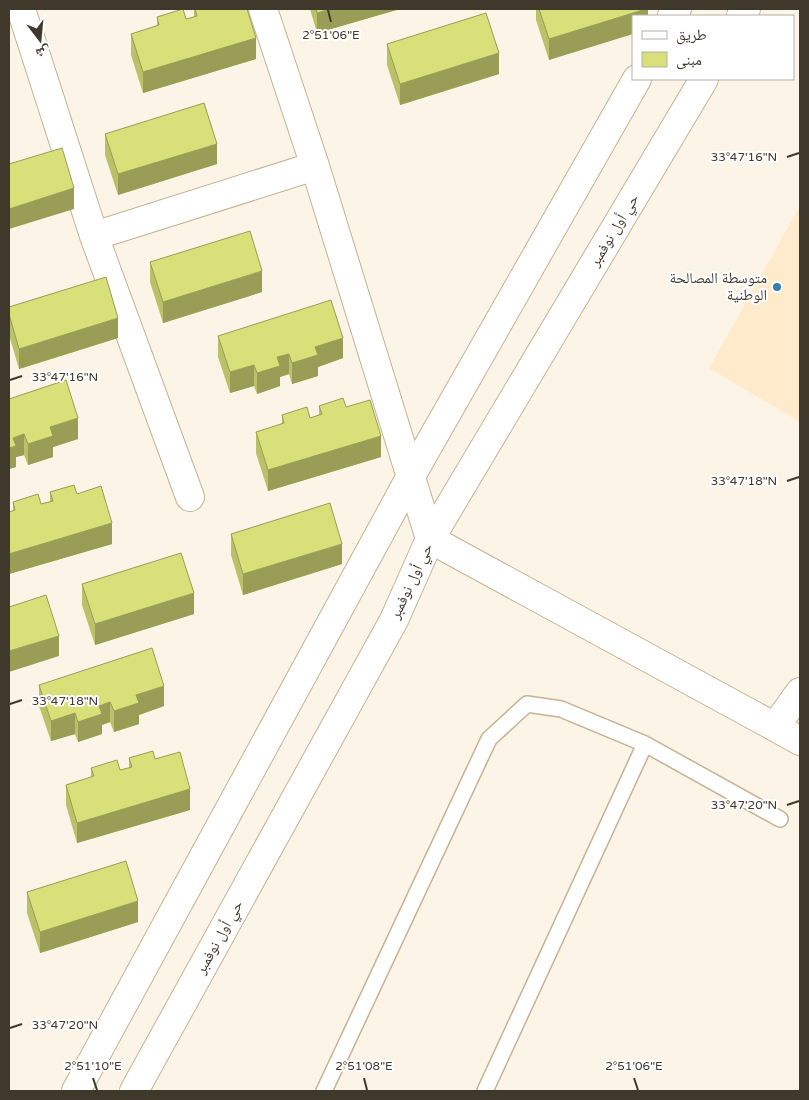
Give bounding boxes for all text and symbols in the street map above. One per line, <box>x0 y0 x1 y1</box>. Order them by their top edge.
north arrow <box>15 15 65 65</box>
legend <box>632 15 794 80</box>
text: طريق <box>676 26 707 45</box>
text: 2°51'06"E <box>302 28 360 42</box>
text: ش <box>34 42 53 62</box>
text: مبنى <box>676 51 702 70</box>
text: 33°47'16"N <box>711 150 777 164</box>
street label: حي أول نوفمبر <box>585 190 645 272</box>
place label: متوسطة المصالحة الوطنية <box>669 269 767 304</box>
marker: متوسطة المصالحة الوطنية <box>771 281 783 293</box>
text: 33°47'16"N <box>32 370 98 384</box>
text: 33°47'18"N <box>711 474 777 488</box>
street label: حي أول نوفمبر <box>385 540 439 624</box>
text: 33°47'18"N <box>32 694 98 708</box>
text: 33°47'20"N <box>711 798 777 812</box>
street label: حي أول نوفمبر <box>191 897 249 979</box>
text: 33°47'20"N <box>32 1018 98 1032</box>
text: 2°51'10"E <box>64 1059 122 1073</box>
text: 2°51'08"E <box>335 1059 393 1073</box>
text: 2°51'06"E <box>605 1059 663 1073</box>

